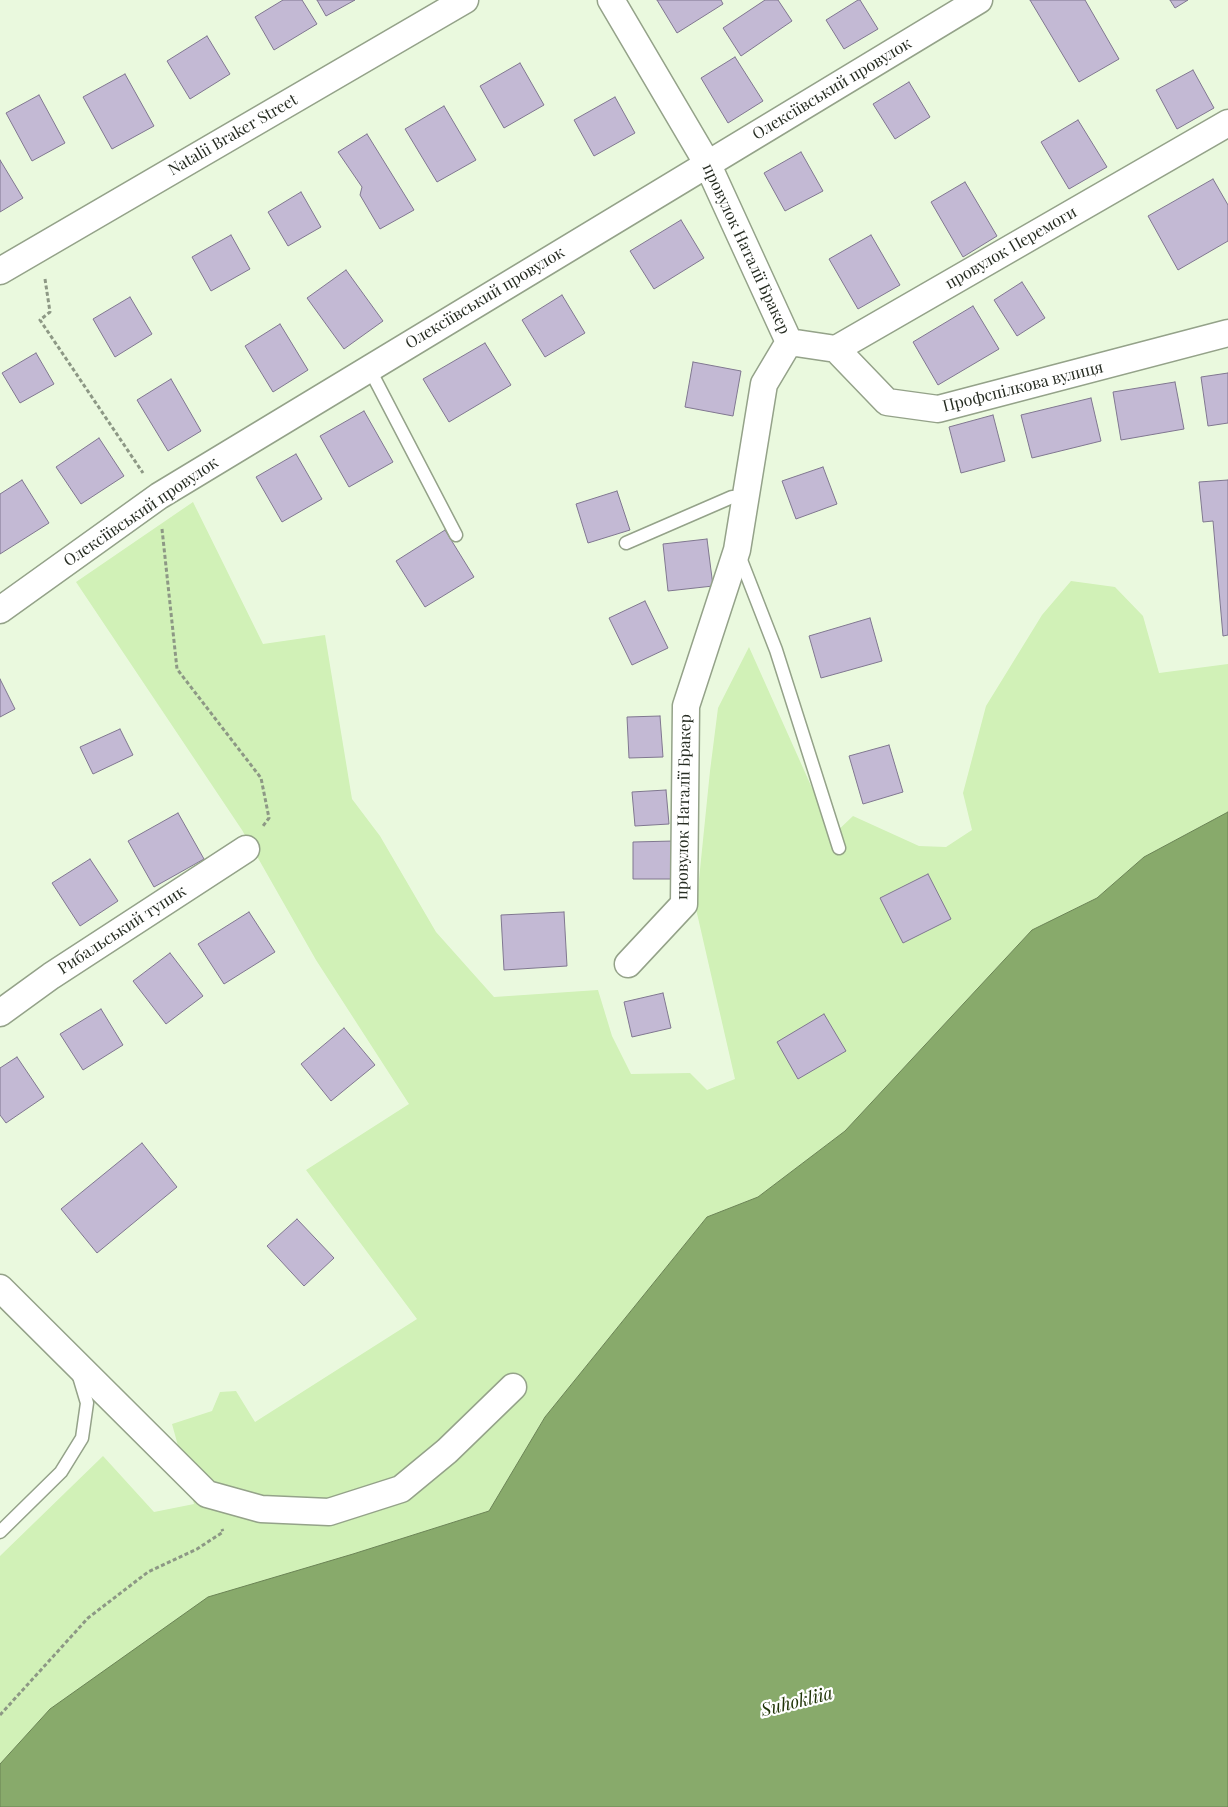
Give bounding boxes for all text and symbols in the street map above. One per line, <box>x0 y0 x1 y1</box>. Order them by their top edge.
street label: Олексіївський провулок <box>749 34 915 144</box>
street label: Natalii Braker Street <box>165 90 301 180</box>
street label: провулок Наталії Бракер <box>698 161 794 337</box>
street label: провулок Перемоги <box>942 203 1080 293</box>
street label: Олексіївський провулок <box>402 243 568 353</box>
street label: Профспілкова вулиця <box>941 358 1105 416</box>
street label: Олексіївський провулок <box>60 453 222 571</box>
street label: провулок Наталії Бракер <box>673 714 695 900</box>
street label: Рибальський тупик <box>54 881 190 979</box>
water label: Suhokliia <box>759 1683 835 1721</box>

